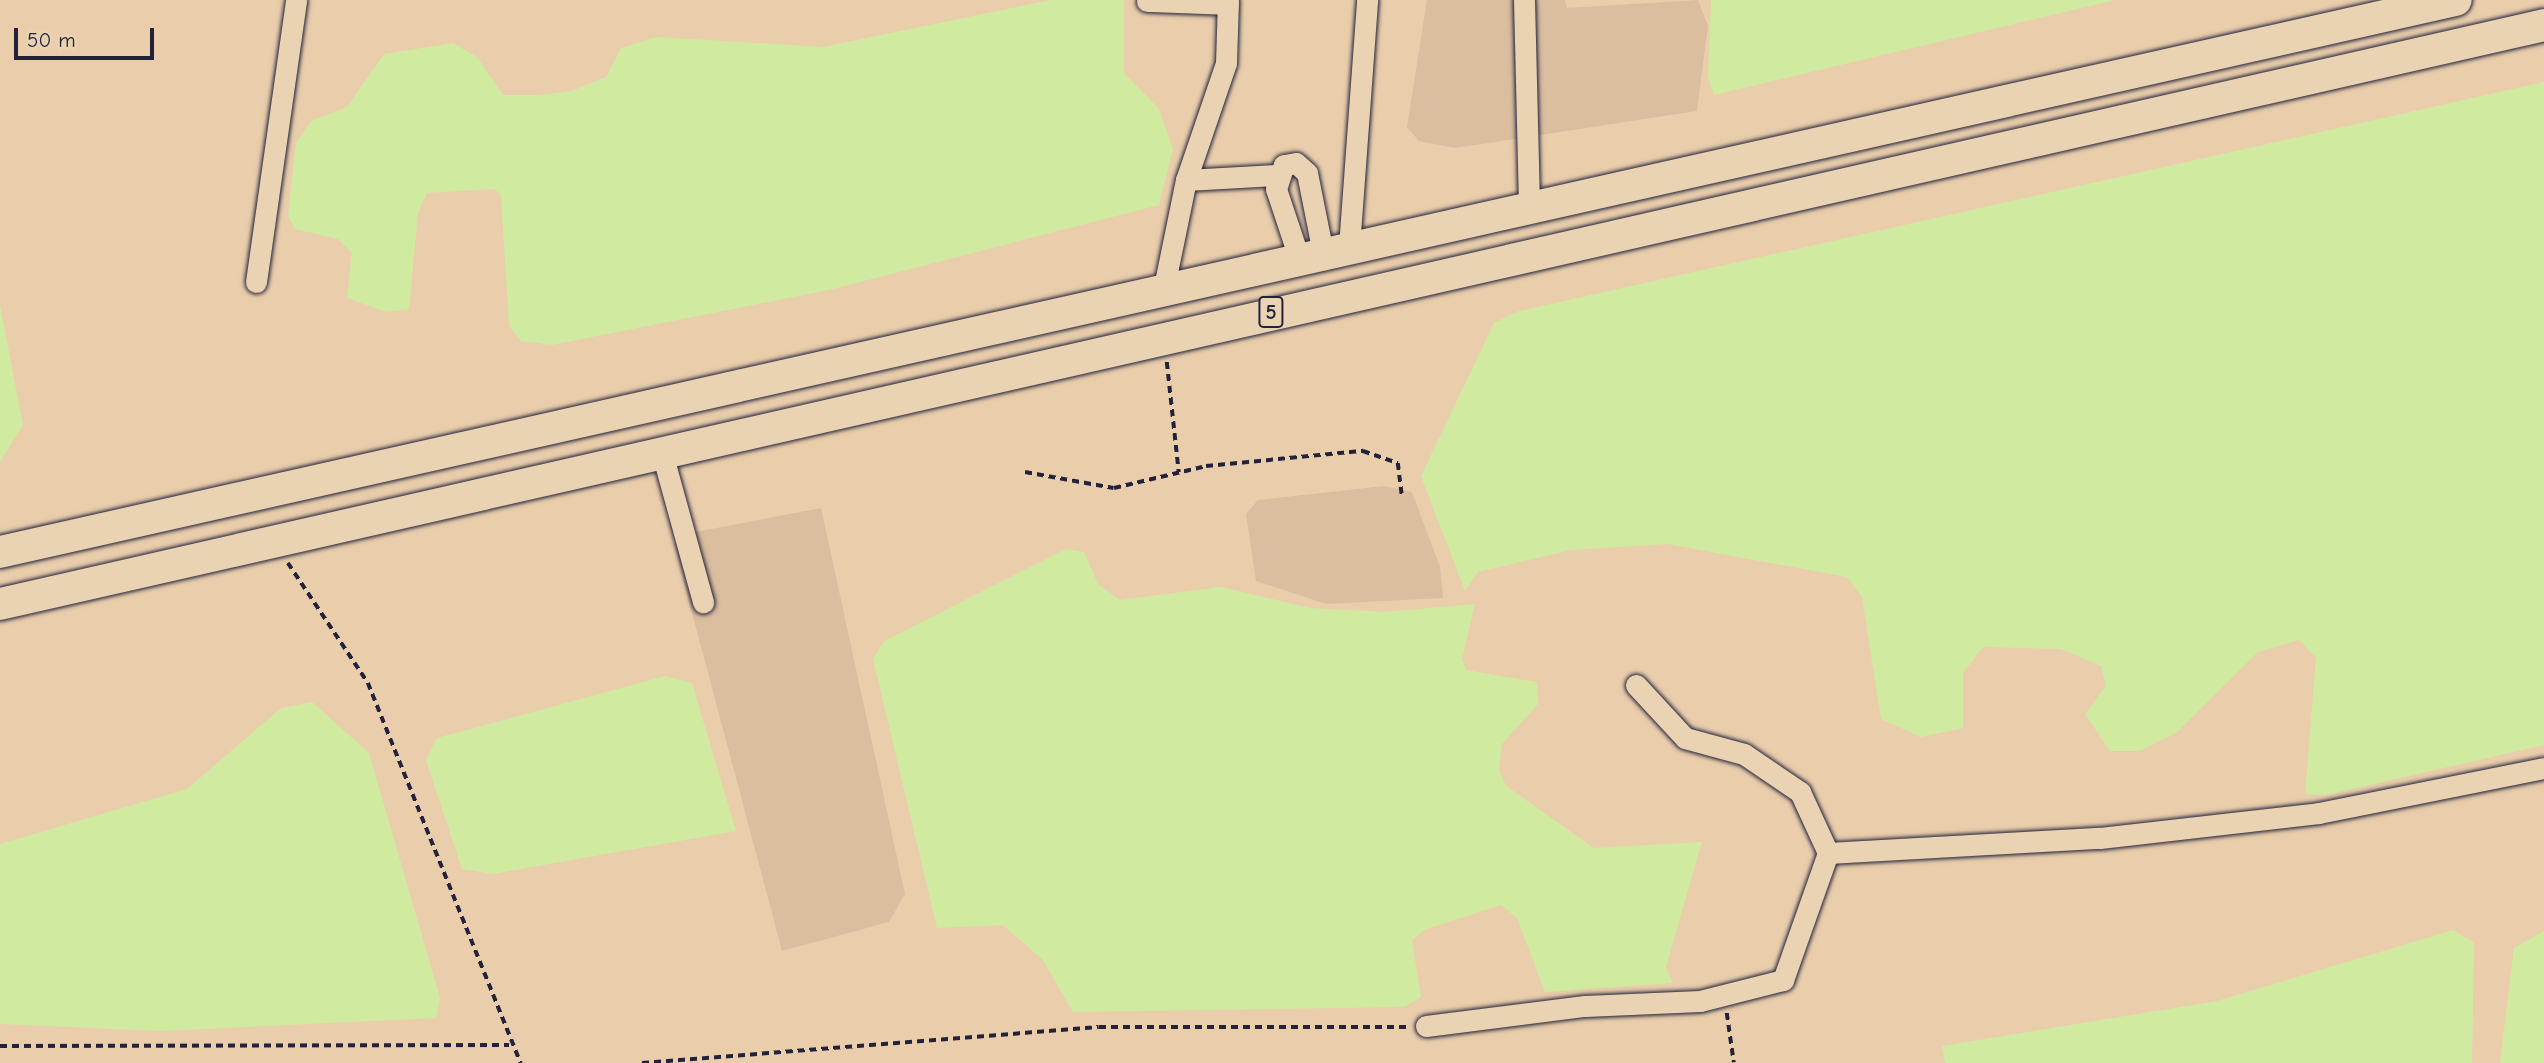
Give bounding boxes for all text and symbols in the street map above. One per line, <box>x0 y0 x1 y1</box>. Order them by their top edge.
scale bar <box>18 14 158 58</box>
text: 50 m <box>27 28 76 52</box>
road number: 5 <box>1257 294 1285 330</box>

